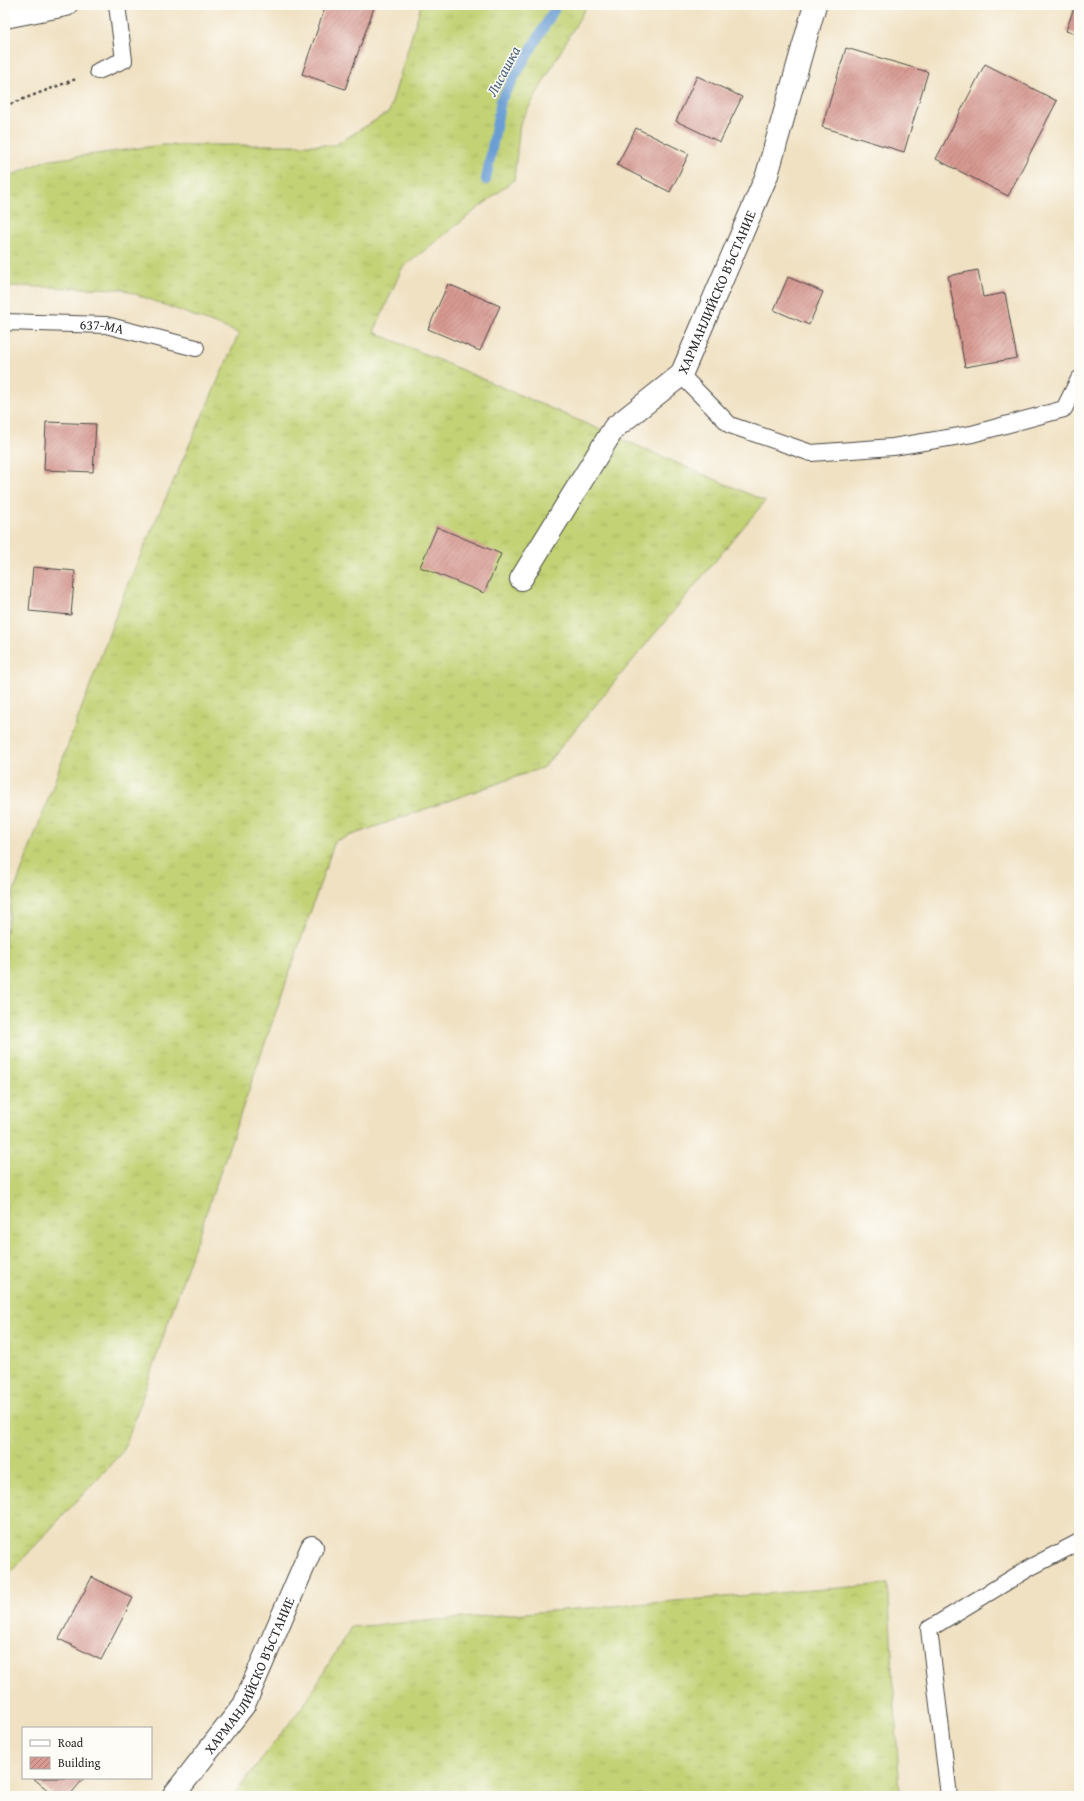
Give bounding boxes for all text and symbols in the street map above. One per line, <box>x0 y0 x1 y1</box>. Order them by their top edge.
water label: Лисашка <box>481 42 525 100</box>
street label: ХАРМАНЛИЙСКО ВЪСТАНИЕ <box>673 207 761 377</box>
street label: 637-МА <box>79 314 127 339</box>
street label: ХАРМАНЛИЙСКО ВЪСТАНИЕ <box>199 1594 299 1758</box>
legend <box>22 1727 152 1779</box>
text: Road <box>58 1734 84 1751</box>
text: Building <box>58 1754 101 1771</box>

